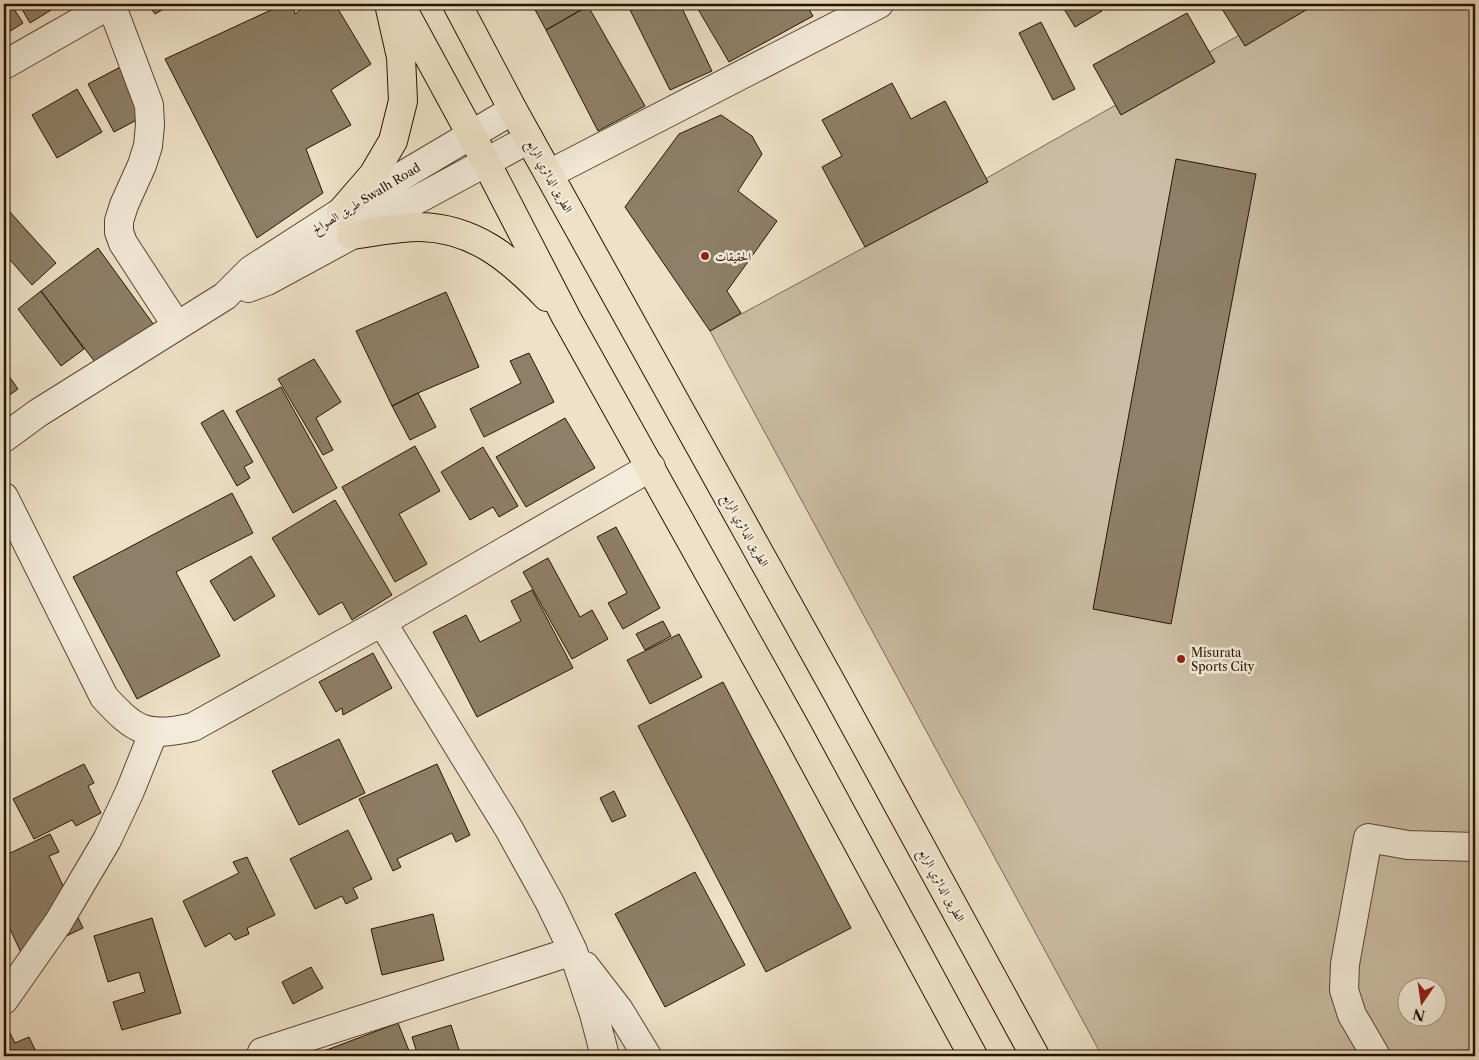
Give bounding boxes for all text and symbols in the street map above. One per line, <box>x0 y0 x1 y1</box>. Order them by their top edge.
street label: الطريق الدائري الرابع <box>520 137 576 217</box>
street label: طريق الصوالح Swalh Road <box>309 159 425 239</box>
place label: الحقيقات <box>715 249 751 264</box>
marker: الحقيقات <box>699 250 711 262</box>
street label: الطريق الدائري الرابع <box>716 491 772 571</box>
place label: Misurata Sports City <box>1191 645 1255 674</box>
marker: Misurata Sports City <box>1175 653 1187 665</box>
street label: الطريق الدائري الرابع <box>912 846 968 926</box>
north arrow <box>1396 978 1446 1028</box>
text: N <box>1411 1005 1427 1025</box>

